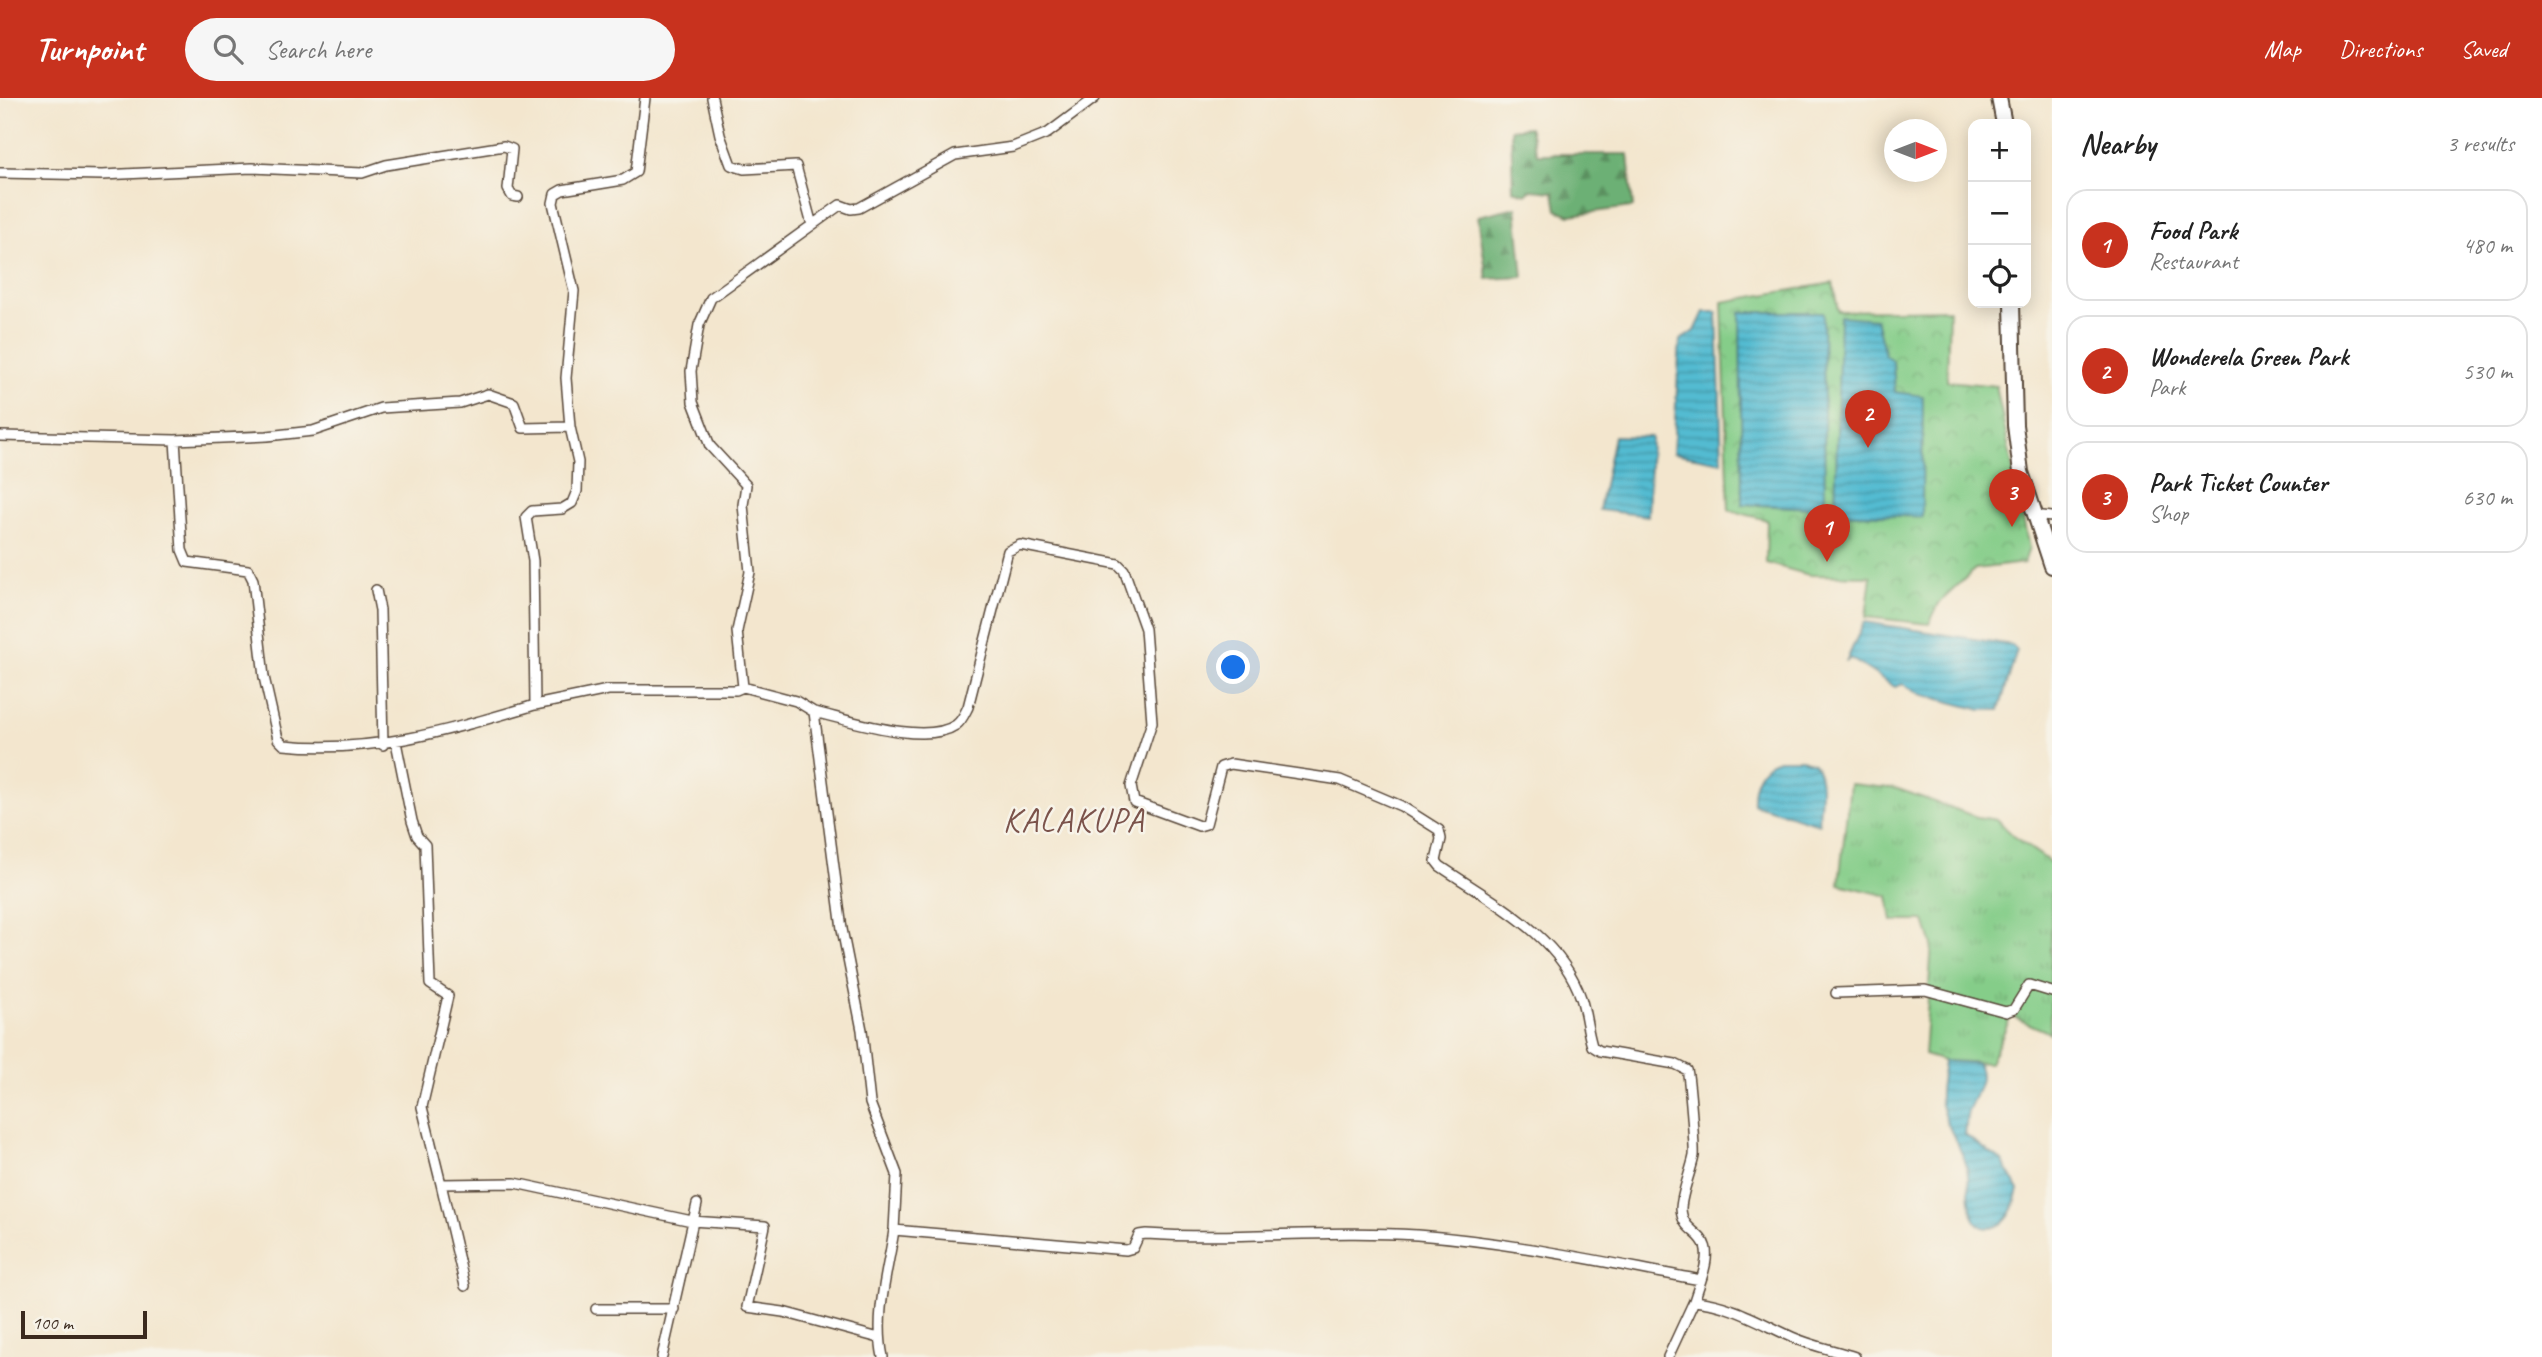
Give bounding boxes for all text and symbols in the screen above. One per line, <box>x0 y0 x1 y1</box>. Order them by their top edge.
search box <box>185 18 675 81</box>
text: Turnpoint <box>35 28 143 70</box>
icon: search <box>209 30 247 68</box>
text: Search here <box>265 33 371 66</box>
text: Map <box>2264 34 2301 64</box>
text: Directions <box>2339 34 2422 64</box>
text: Saved <box>2460 34 2507 64</box>
north arrow <box>1884 119 1947 182</box>
map controls <box>1968 119 2031 308</box>
button: + <box>1968 119 2031 182</box>
text: Nearby <box>2080 125 2156 163</box>
text: 3 results <box>2447 129 2514 158</box>
button: − <box>1968 182 2031 245</box>
text: Food Park <box>2149 214 2237 247</box>
text: 1 <box>2100 231 2110 260</box>
text: 480 m <box>2463 231 2512 260</box>
button: locate <box>1968 245 2031 308</box>
text: Restaurant <box>2149 247 2238 276</box>
text: Wonderela Green Park <box>2149 340 2348 373</box>
text: 2 <box>2100 357 2110 386</box>
text: 530 m <box>2463 357 2512 386</box>
text: Park <box>2149 373 2185 402</box>
pin: 2 <box>1845 390 1891 448</box>
text: Park Ticket Counter <box>2149 466 2327 499</box>
pin: 3 <box>1989 469 2035 527</box>
text: 3 <box>2100 483 2110 512</box>
text: 630 m <box>2463 483 2512 512</box>
text: Shop <box>2149 499 2188 528</box>
pin: 1 <box>1804 504 1850 562</box>
your location <box>1216 650 1250 684</box>
district label: KALAKUPA <box>1003 799 1145 841</box>
scale bar <box>21 1308 147 1340</box>
text: 100 m <box>32 1311 73 1335</box>

